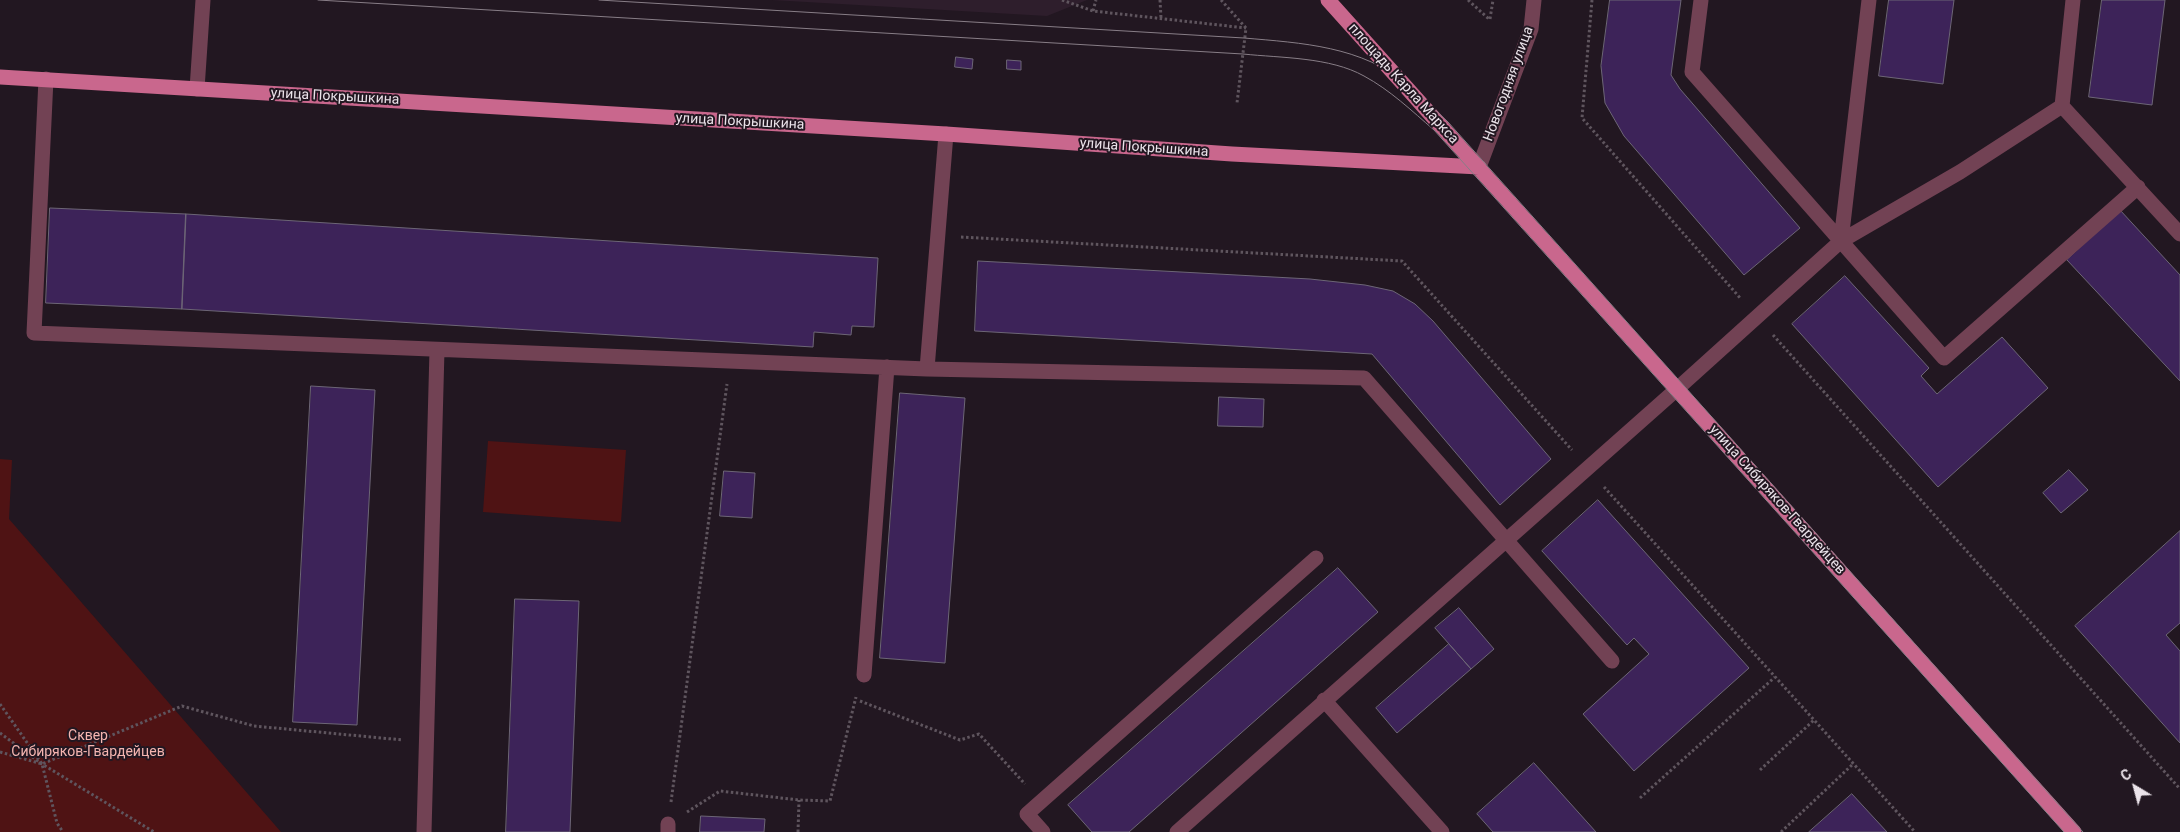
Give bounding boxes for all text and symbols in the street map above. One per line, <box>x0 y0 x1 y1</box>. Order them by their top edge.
street label: площадь Карла Маркса <box>1344 20 1462 148</box>
street label: Новогодняя улица <box>1480 24 1538 144</box>
street label: улица Покрышкина <box>270 85 400 109</box>
street label: улица Покрышкина <box>675 110 805 134</box>
street label: улица Покрышкина <box>1079 135 1209 161</box>
street label: улица Сибиряков-Гвардейцев <box>1705 422 1849 578</box>
park label: Сквер Сибиряков-Гвардейцев <box>11 728 165 760</box>
north arrow <box>2110 762 2160 812</box>
text: С <box>2117 766 2134 784</box>

